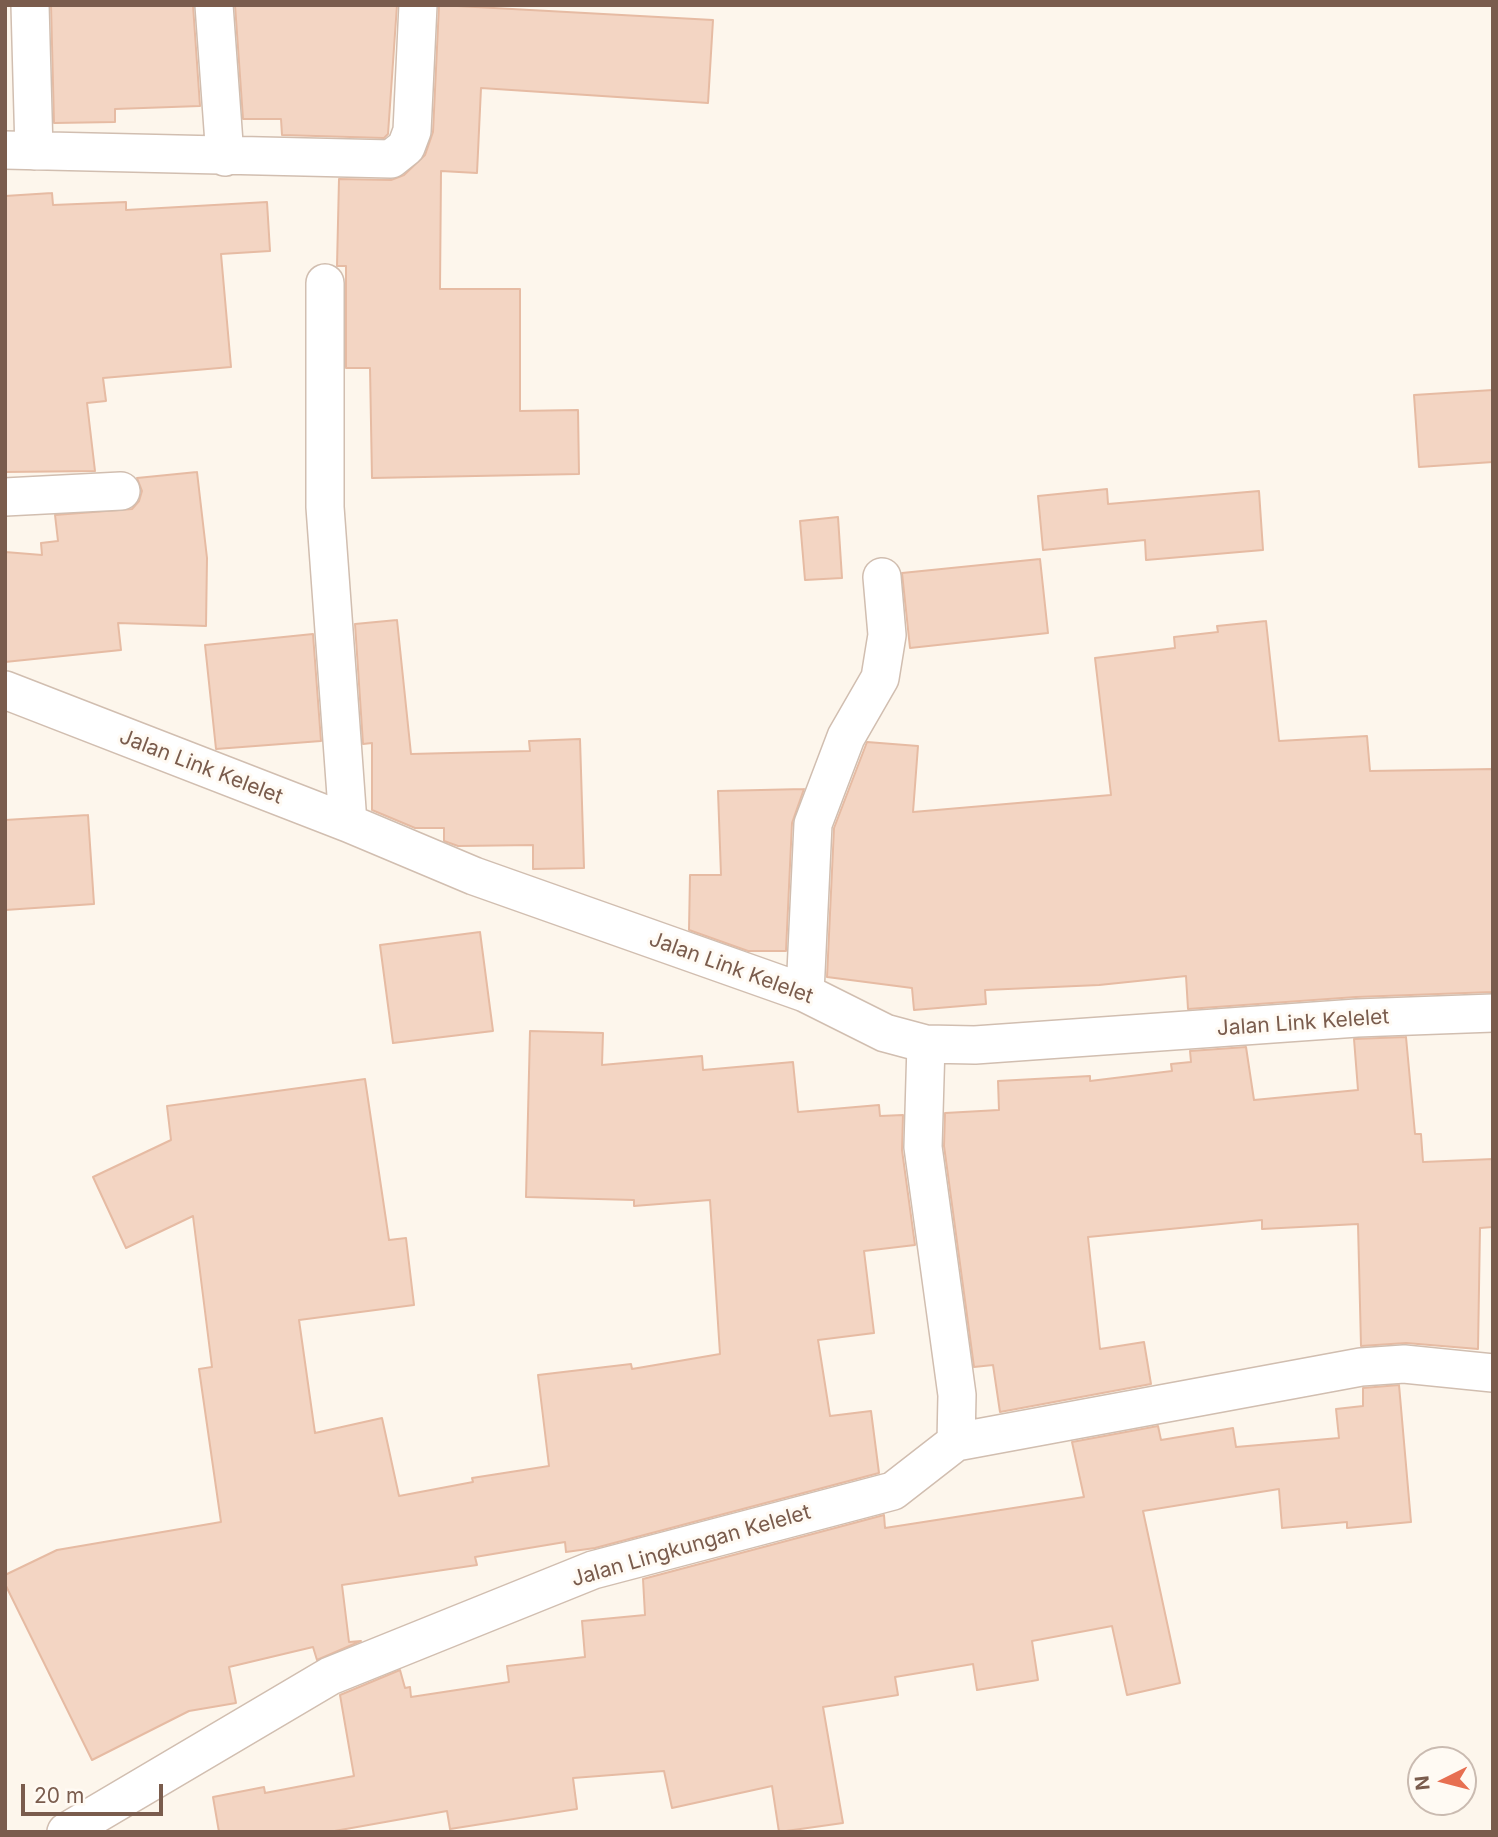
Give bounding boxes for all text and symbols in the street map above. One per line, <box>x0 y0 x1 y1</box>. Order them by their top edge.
street label: Jalan Link Kelelet <box>116 724 286 810</box>
street label: Jalan Link Kelelet <box>645 927 817 1009</box>
street label: Jalan Link Kelelet <box>1216 1004 1390 1042</box>
street label: Jalan Lingkungan Kelelet <box>569 1500 813 1592</box>
north arrow <box>1407 1746 1477 1816</box>
scale bar <box>24 1770 166 1814</box>
text: N <box>1410 1775 1435 1791</box>
text: 20 m <box>34 1783 84 1808</box>

